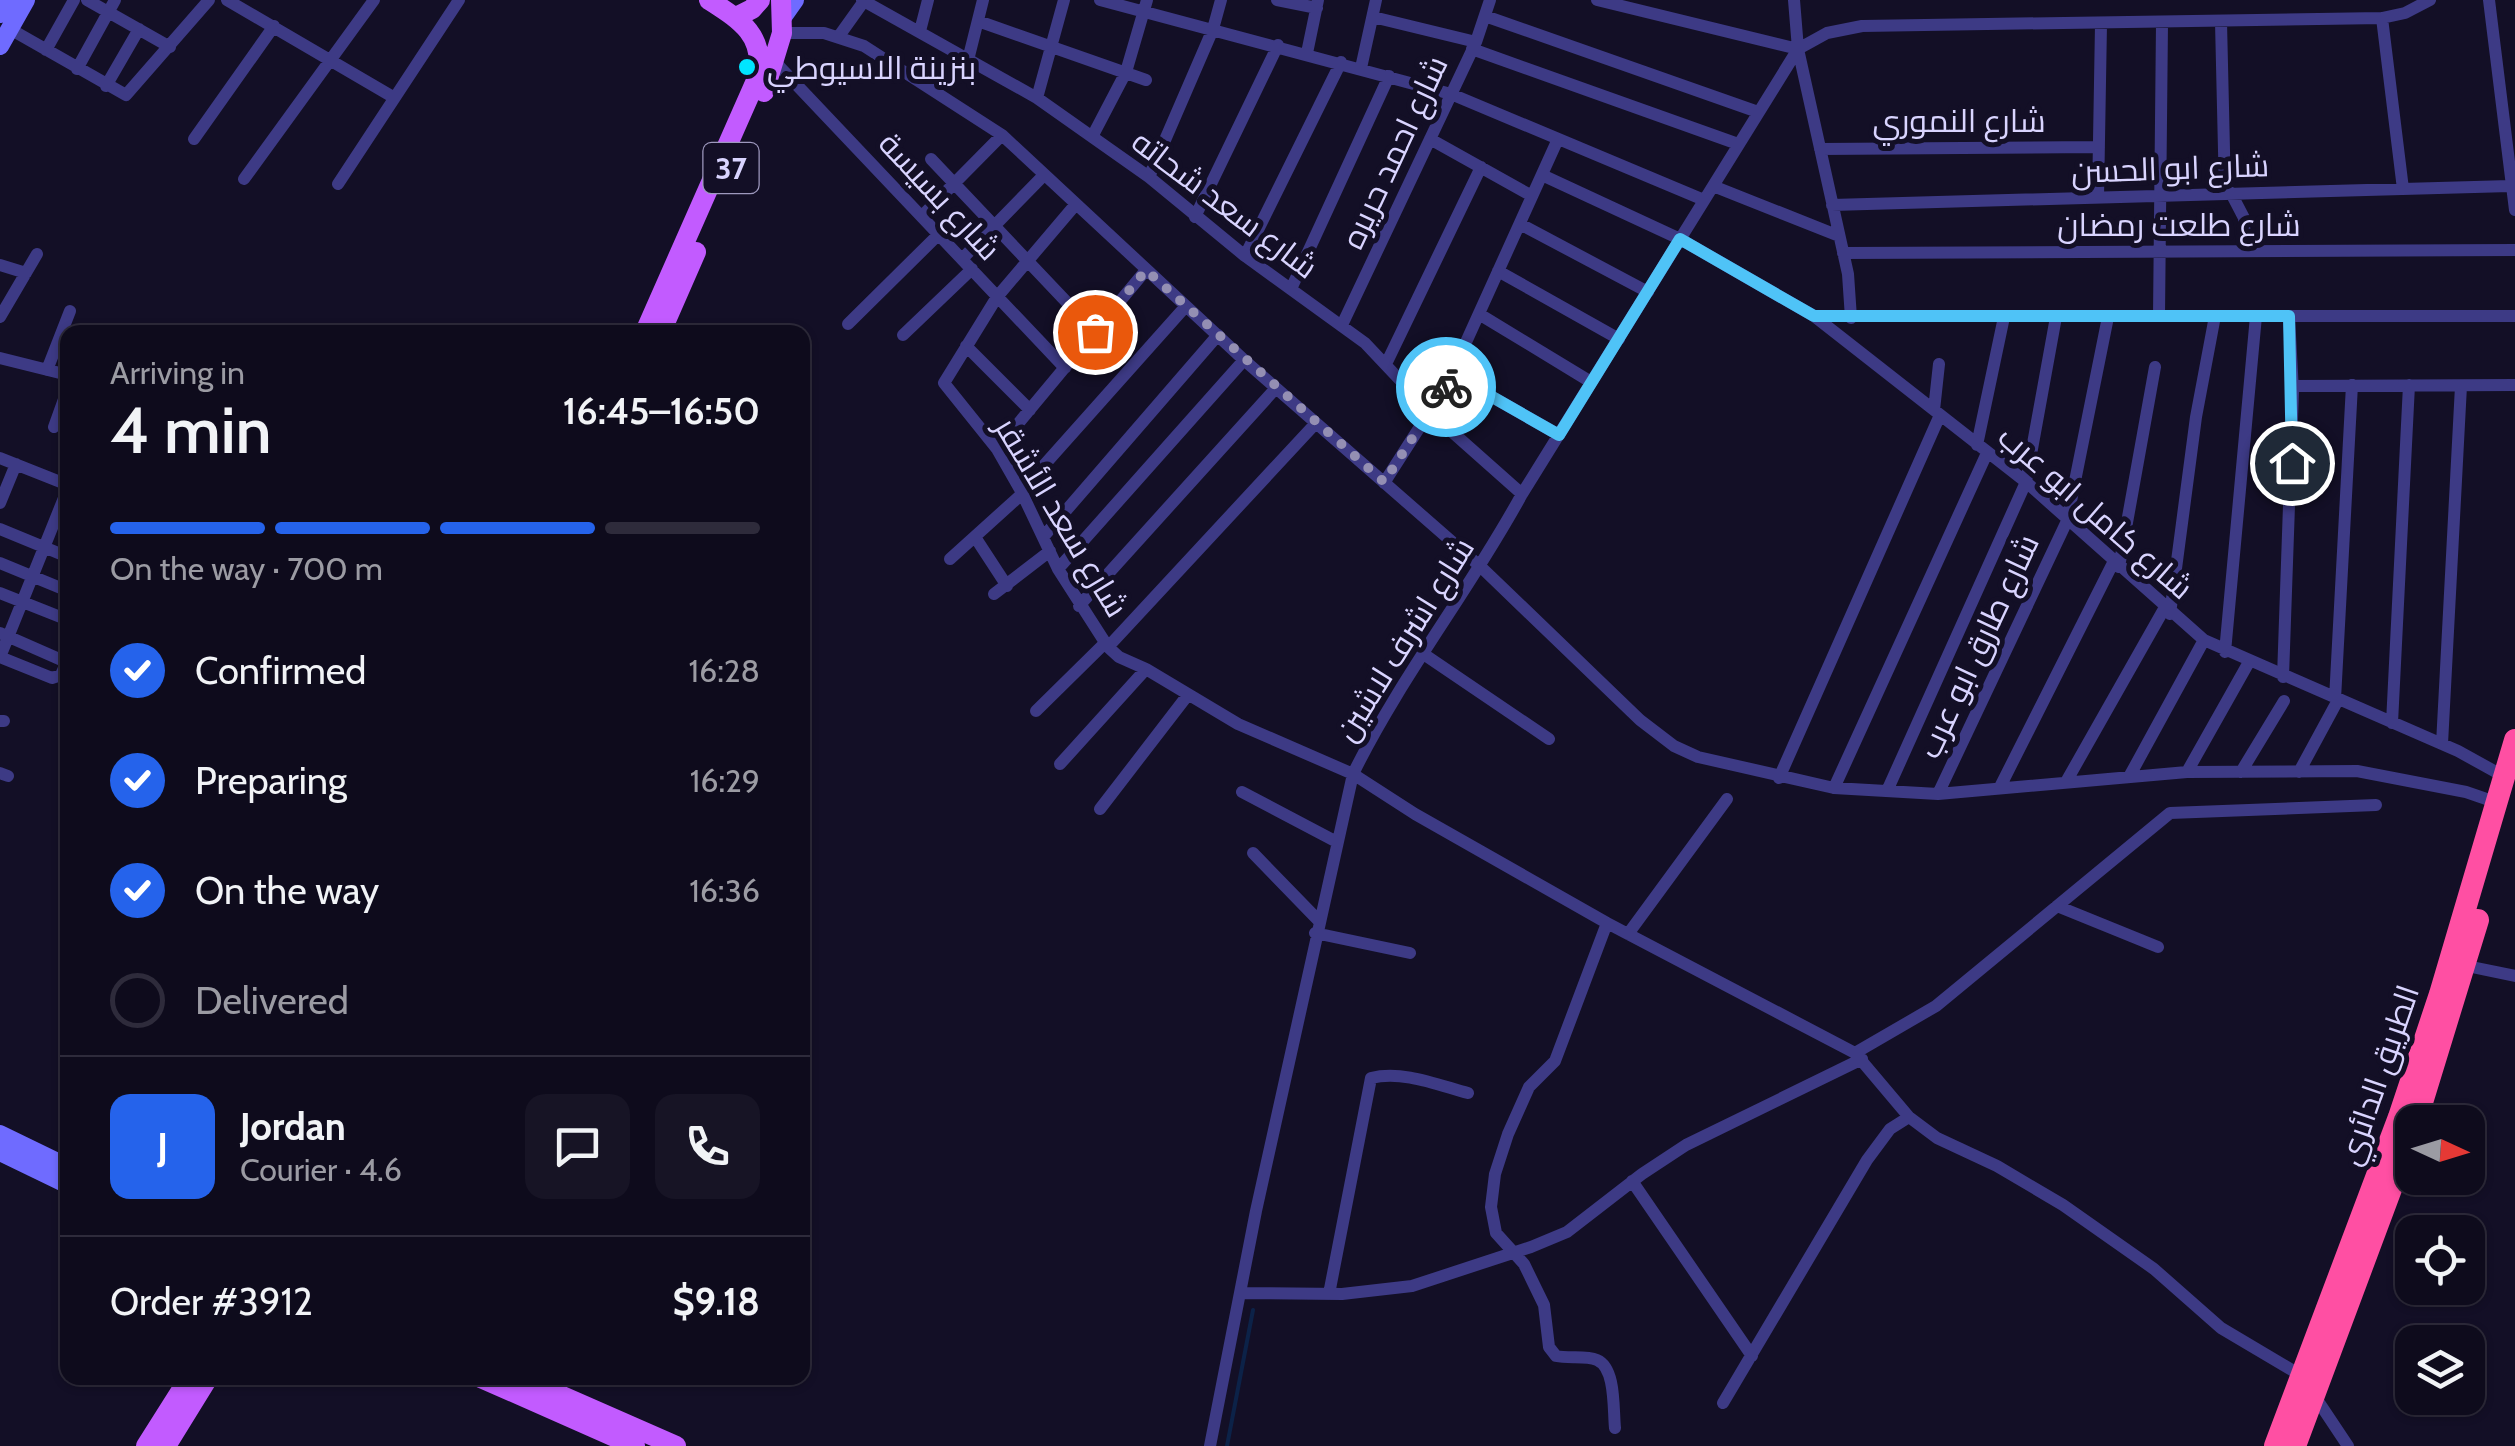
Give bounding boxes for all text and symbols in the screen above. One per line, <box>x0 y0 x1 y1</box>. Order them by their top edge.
place label: بنزينة الاسيوطي <box>767 48 976 93</box>
street label: شارع احمد حريره <box>1332 49 1458 256</box>
marker: بنزينة الاسيوطي <box>736 56 758 78</box>
street label: شارع النموري <box>1872 101 2046 146</box>
street label: شارع سعد شحاته <box>1123 121 1326 289</box>
street label: شارع بسيسة <box>869 124 1009 270</box>
road number: 37 <box>704 143 758 193</box>
street label: شارع ابو الحسن <box>2070 145 2270 194</box>
street label: شارع طلعت رمضان <box>2057 205 2301 247</box>
pin <box>1053 290 1138 375</box>
icon: bag <box>1068 305 1123 360</box>
courier <box>1396 337 1496 437</box>
text: Arriving in <box>110 353 245 392</box>
icon: bike <box>1419 360 1474 415</box>
text: 16:45–16:50 <box>563 387 760 434</box>
text: 4 min <box>110 390 272 469</box>
street label: شارع سعد الأشقر <box>983 408 1137 625</box>
street label: شارع كامل ابو عرب <box>1989 417 2201 609</box>
pin <box>2250 421 2335 506</box>
icon: home <box>2265 436 2320 491</box>
street label: شارع طارق ابو عرب <box>1909 528 2050 765</box>
street label: شارع اشرف لاشين <box>1326 530 1485 749</box>
text: On the way · 700 m <box>110 549 383 588</box>
icon: check <box>110 643 165 698</box>
text: Confirmed <box>195 647 366 694</box>
text: 16:28 <box>689 651 760 690</box>
icon: check <box>110 753 165 808</box>
text: Preparing <box>195 757 347 804</box>
text: 16:29 <box>690 761 760 800</box>
icon: check <box>110 863 165 918</box>
text: On the way <box>195 867 379 914</box>
text: 16:36 <box>689 871 760 910</box>
text: Delivered <box>195 977 349 1024</box>
street label: الطريق الدائري <box>2329 980 2433 1172</box>
button: chat <box>525 1094 630 1199</box>
button: phone <box>655 1094 760 1199</box>
text: Jordan <box>240 1103 346 1150</box>
north arrow <box>2395 1105 2485 1195</box>
map controls <box>2395 1105 2485 1415</box>
text: J <box>157 1123 168 1170</box>
text: Courier · 4.6 <box>240 1150 402 1189</box>
button: locate <box>2395 1215 2485 1305</box>
text: Order #3912 <box>110 1278 313 1325</box>
text: $9.18 <box>673 1278 760 1325</box>
button: layers <box>2395 1325 2485 1415</box>

